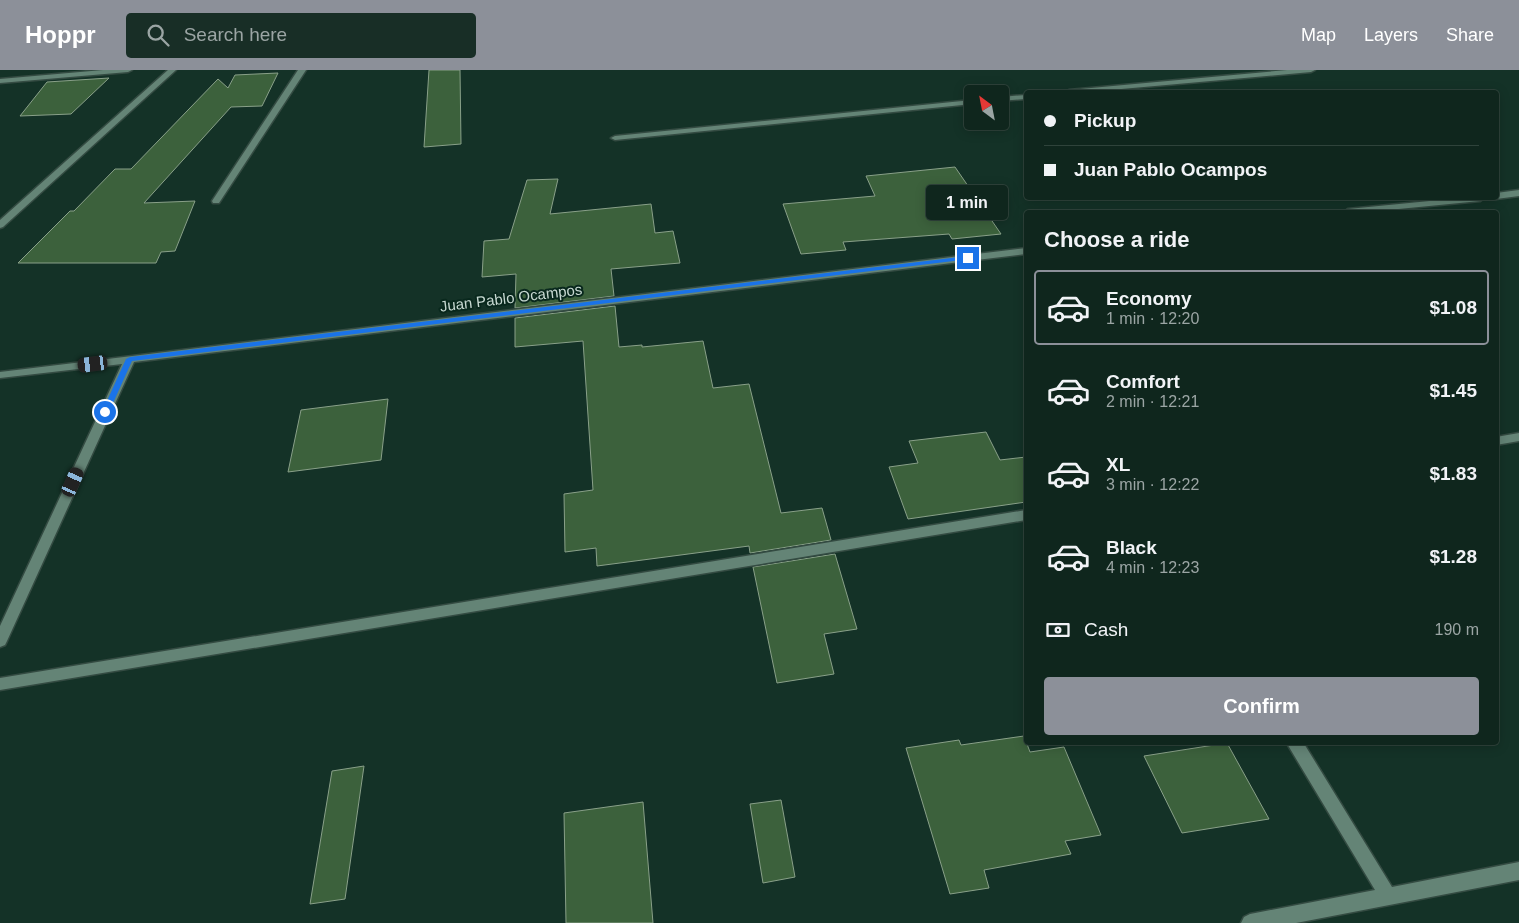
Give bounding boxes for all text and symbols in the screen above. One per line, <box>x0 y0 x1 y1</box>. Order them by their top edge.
search box <box>126 13 476 58</box>
text: Hoppr <box>25 21 96 48</box>
icon: search <box>144 21 172 49</box>
text: Search here <box>184 24 287 45</box>
text: Map <box>1301 25 1336 45</box>
text: Layers <box>1364 25 1418 45</box>
text: Share <box>1446 25 1494 45</box>
north arrow <box>964 85 1009 130</box>
map controls <box>964 85 1009 130</box>
text: Pickup <box>1074 110 1136 131</box>
text: Juan Pablo Ocampos <box>1074 159 1267 180</box>
callout: 1 min <box>927 186 1009 220</box>
text: 1 min <box>946 194 988 211</box>
text: Choose a ride <box>1044 227 1189 252</box>
route end <box>957 247 979 269</box>
street label: Juan Pablo Ocampos <box>439 280 583 315</box>
icon: car <box>1046 285 1091 330</box>
text: Economy <box>1106 288 1192 309</box>
text: $1.08 <box>1429 297 1477 318</box>
text: 1 min · 12:20 <box>1106 310 1199 327</box>
car <box>77 355 108 373</box>
icon: car <box>1046 368 1091 413</box>
text: Comfort <box>1106 371 1180 392</box>
text: $1.45 <box>1429 380 1477 401</box>
text: 2 min · 12:21 <box>1106 393 1199 410</box>
route start <box>94 401 116 423</box>
icon: car <box>1046 451 1091 496</box>
text: XL <box>1106 454 1130 475</box>
text: $1.83 <box>1429 463 1477 484</box>
car <box>60 465 85 499</box>
text: 3 min · 12:22 <box>1106 476 1199 493</box>
icon: car <box>1046 534 1091 579</box>
text: Black <box>1106 537 1157 558</box>
text: $1.28 <box>1429 546 1477 567</box>
text: 4 min · 12:23 <box>1106 559 1199 576</box>
icon: cash <box>1044 616 1072 644</box>
text: Cash <box>1084 619 1128 640</box>
text: 190 m <box>1435 621 1479 638</box>
button: Confirm <box>1044 677 1479 735</box>

